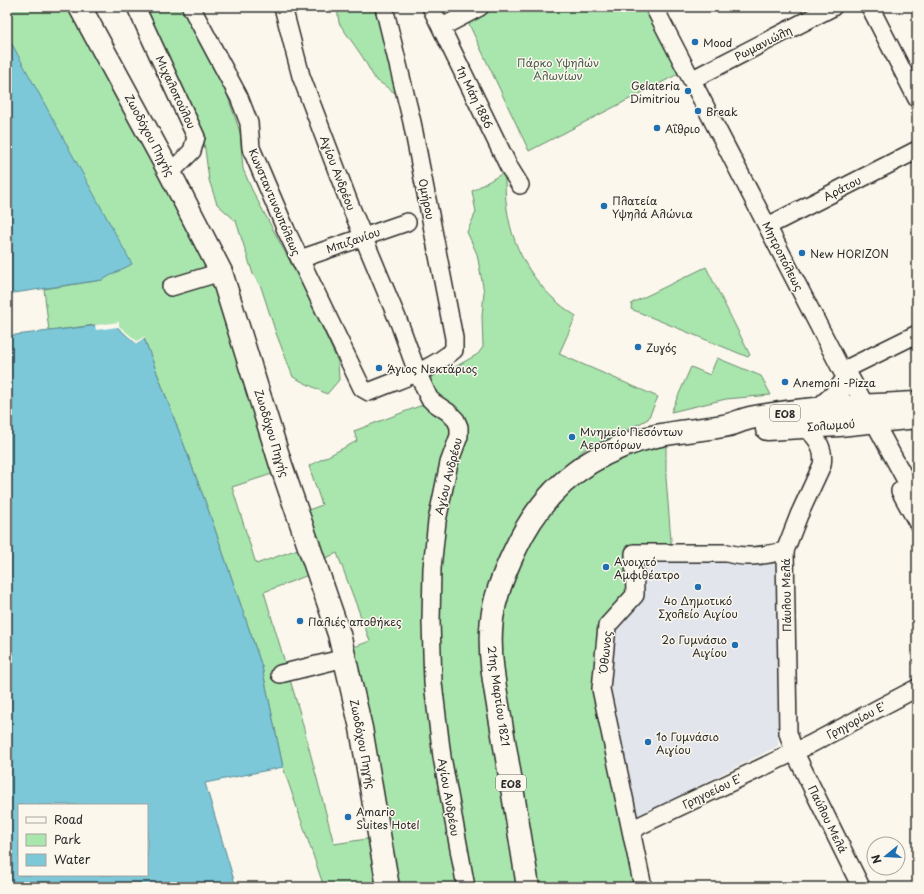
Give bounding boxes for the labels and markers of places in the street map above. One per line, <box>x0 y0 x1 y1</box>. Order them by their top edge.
place label: Mood <box>703 34 732 51</box>
marker: Mood <box>690 37 700 47</box>
place label: Gelateria Dimitriou <box>630 77 680 107</box>
marker: Gelateria Dimitriou <box>683 86 693 96</box>
place label: Break <box>706 103 738 120</box>
marker: Break <box>693 106 703 116</box>
place label: Αΐθριο <box>665 120 700 137</box>
marker: Αΐθριο <box>652 123 662 133</box>
place label: Πλατεία Υψηλά Αλώνια <box>612 192 693 222</box>
marker: Πλατεία Υψηλά Αλώνια <box>599 201 609 211</box>
place label: New HORIZON <box>810 245 889 262</box>
marker: New HORIZON <box>797 248 807 258</box>
place label: Ζυγός <box>646 339 677 356</box>
marker: Ζυγός <box>633 342 643 352</box>
place label: Άγιος Νεκτάριος <box>387 360 478 377</box>
marker: Άγιος Νεκτάριος <box>374 363 384 373</box>
place label: Anemoni -Pizza <box>793 374 876 391</box>
marker: Anemoni -Pizza <box>780 377 790 387</box>
place label: Μνημείο Πεσόντων Αεροπόρων <box>580 423 683 453</box>
marker: Μνημείο Πεσόντων Αεροπόρων <box>567 432 577 442</box>
place label: Aνοιχτό Aμφιθέατρο <box>614 553 680 583</box>
marker: Aνοιχτό Aμφιθέατρο <box>601 562 611 572</box>
marker: 4ο Δημοτικό Σχολείο Αιγίου <box>693 582 703 592</box>
place label: 4ο Δημοτικό Σχολείο Αιγίου <box>658 592 738 622</box>
place label: Παλιές αποθήκες <box>308 613 402 630</box>
marker: Παλιές αποθήκες <box>295 616 305 626</box>
place label: 2ο Γυμνάσιο Αιγίου <box>661 631 727 661</box>
marker: 2ο Γυμνάσιο Αιγίου <box>730 640 740 650</box>
place label: 1ο Γυμνάσιο Αιγίου <box>656 728 719 758</box>
marker: 1ο Γυμνάσιο Αιγίου <box>643 737 653 747</box>
place label: Amario Suites Hotel <box>356 803 420 833</box>
marker: Amario Suites Hotel <box>343 812 353 822</box>

